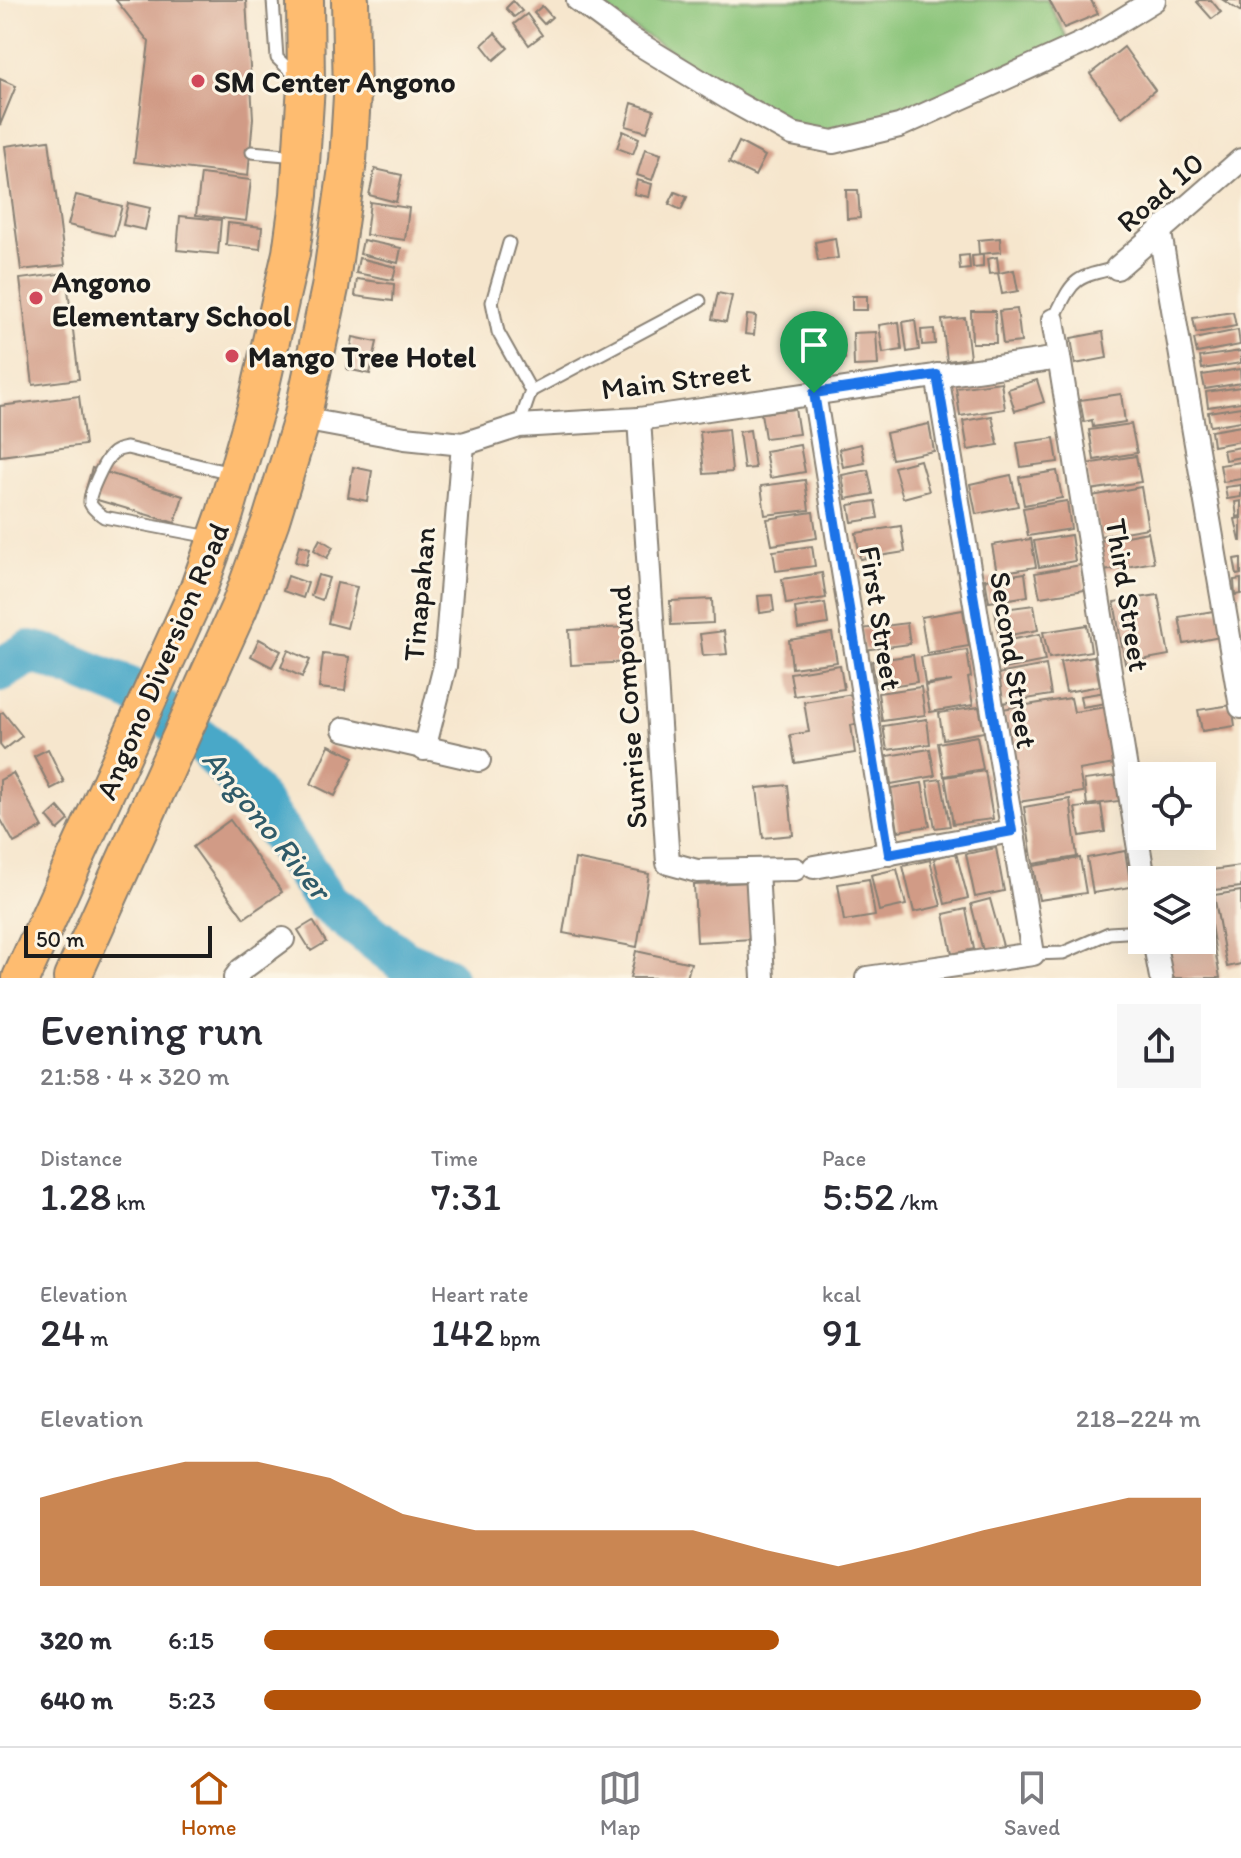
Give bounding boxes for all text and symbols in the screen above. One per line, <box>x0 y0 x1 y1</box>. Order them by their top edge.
place label: SM Center Angono <box>214 63 456 100</box>
marker: SM Center Angono <box>189 72 207 90</box>
street label: Road 10 <box>1109 144 1211 240</box>
place label: Angono Elementary School <box>51 263 292 334</box>
marker: Angono Elementary School <box>27 289 45 307</box>
pin <box>780 311 848 393</box>
icon: arrive <box>792 323 836 367</box>
place label: Mango Tree Hotel <box>248 338 476 375</box>
marker: Mango Tree Hotel <box>223 347 241 365</box>
street label: Main Street <box>599 352 753 408</box>
street label: Third Street <box>1098 516 1158 674</box>
street label: Angono Diversion Road <box>87 517 237 805</box>
street label: Tinapahan <box>395 525 443 663</box>
street label: First Street <box>851 543 911 693</box>
street label: Second Street <box>982 569 1046 751</box>
street label: Sunrise Compound <box>601 583 655 830</box>
water label: Angono River <box>195 741 341 909</box>
map controls <box>1128 762 1216 954</box>
button: locate <box>1128 762 1216 850</box>
button: layers <box>1128 866 1216 954</box>
scale bar <box>24 922 212 958</box>
text: 50 m <box>36 926 85 953</box>
text: Evening run <box>40 1003 263 1056</box>
button: share <box>1117 1004 1201 1088</box>
text: 21:58 · 4 × 320 m <box>40 1060 230 1092</box>
text: Distance <box>40 1145 122 1172</box>
text: Time <box>431 1145 478 1172</box>
text: Pace <box>822 1145 866 1172</box>
text: 1.28 <box>40 1172 111 1220</box>
text: 7:31 <box>431 1172 501 1220</box>
text: 5:52 <box>822 1172 895 1220</box>
text: km <box>111 1189 145 1216</box>
text: /km <box>895 1189 938 1216</box>
text: Elevation <box>40 1281 127 1308</box>
text: Heart rate <box>431 1281 528 1308</box>
text: kcal <box>822 1281 861 1308</box>
text: 24 <box>40 1308 85 1356</box>
text: 142 <box>431 1308 495 1356</box>
text: 91 <box>822 1308 861 1356</box>
text: m <box>85 1325 109 1352</box>
text: bpm <box>495 1325 540 1352</box>
text: Elevation <box>40 1402 143 1434</box>
text: 218–224 m <box>1076 1402 1201 1434</box>
text: 320 m <box>40 1624 112 1656</box>
text: 6:15 <box>168 1624 214 1656</box>
text: 640 m <box>40 1684 113 1716</box>
text: 5:23 <box>168 1684 216 1716</box>
tab: Home <box>181 1766 236 1841</box>
tab: Map <box>598 1766 642 1841</box>
tab: Saved <box>1004 1766 1060 1841</box>

